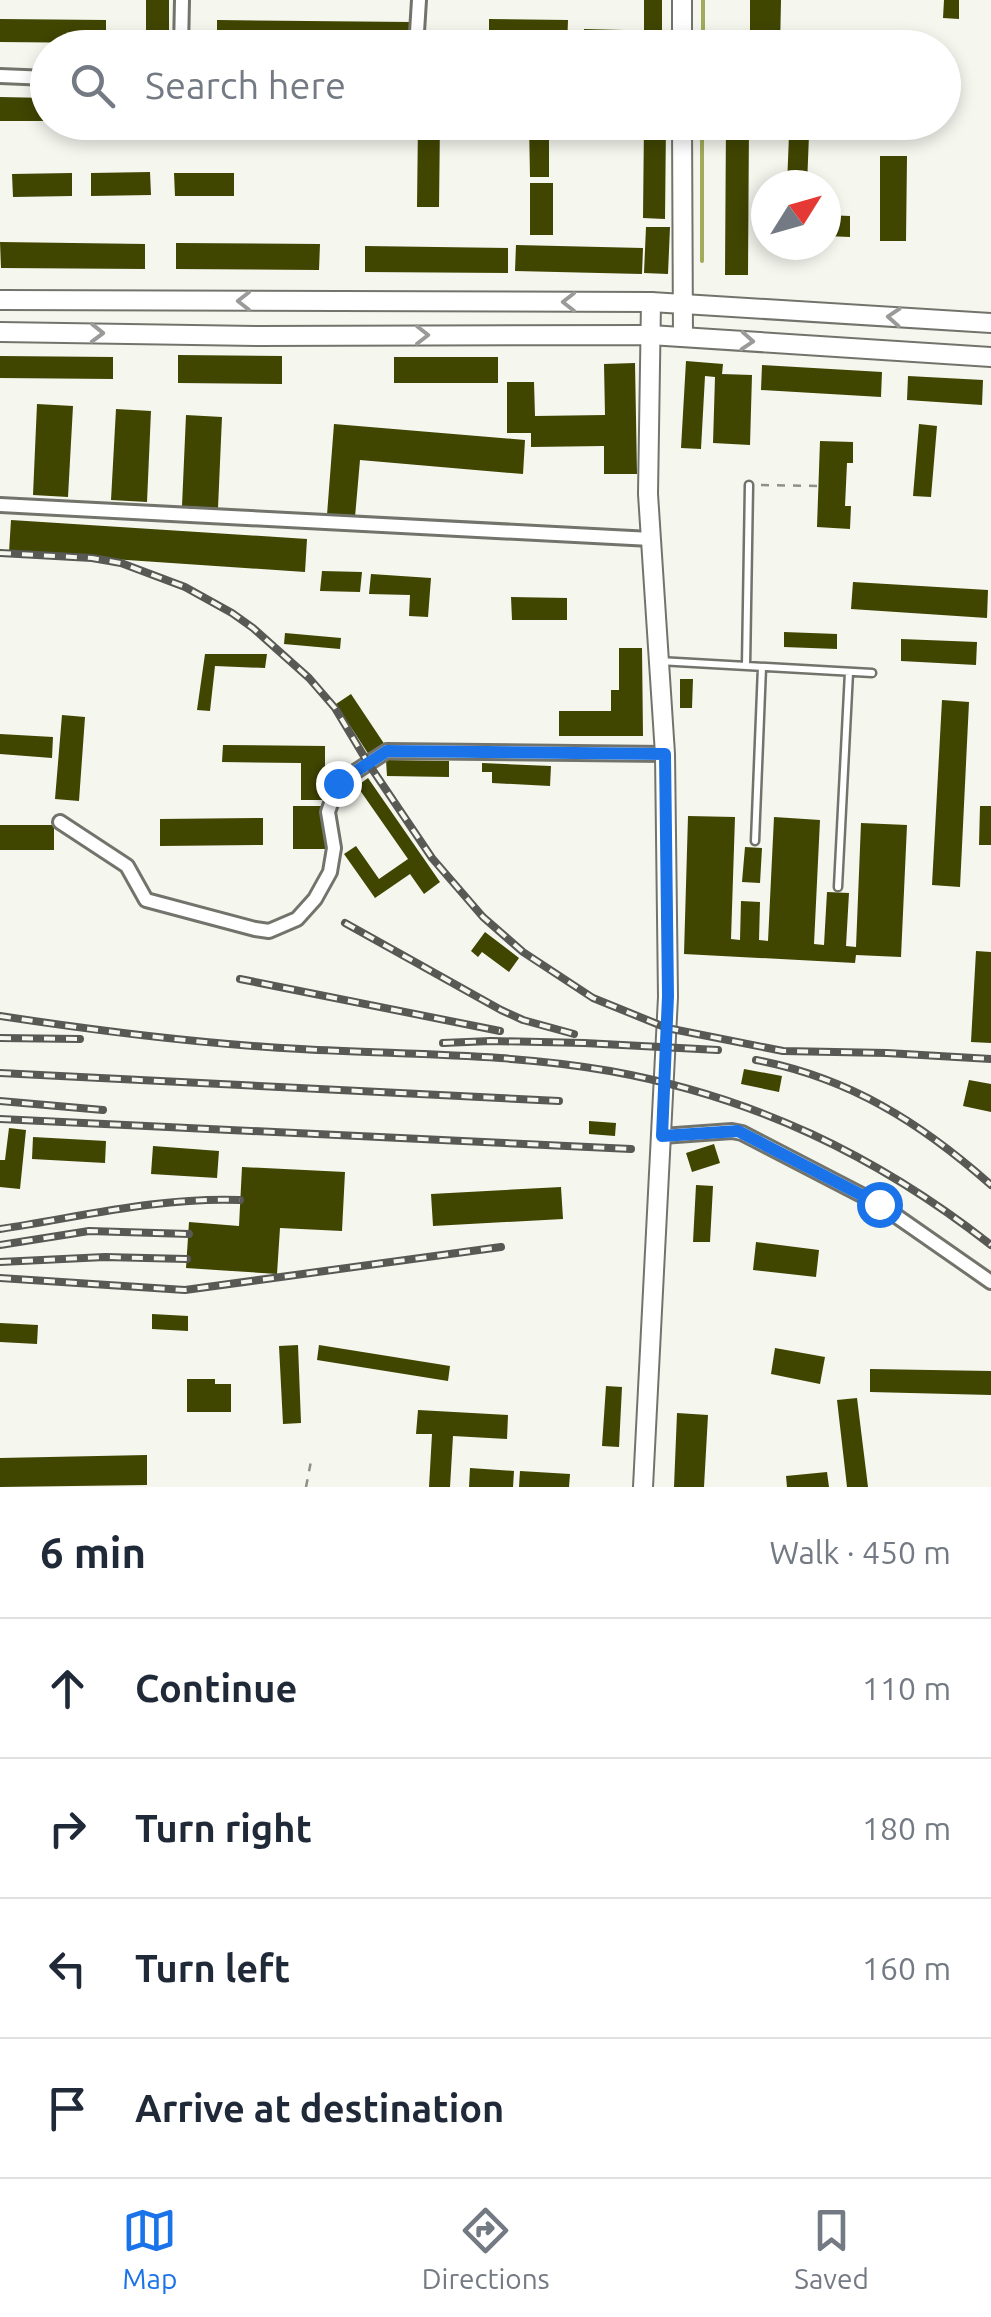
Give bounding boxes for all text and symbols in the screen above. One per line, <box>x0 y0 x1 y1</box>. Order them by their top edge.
search box <box>30 30 961 140</box>
icon: search <box>65 58 120 113</box>
text: Search here <box>145 64 346 106</box>
north arrow <box>751 170 841 260</box>
one-way arrow <box>236 290 252 312</box>
one-way arrow <box>561 291 576 313</box>
one-way arrow <box>885 307 901 328</box>
one-way arrow <box>90 323 106 344</box>
one-way arrow <box>416 324 431 346</box>
one-way arrow <box>740 330 756 352</box>
route end <box>316 761 362 807</box>
route start <box>857 1182 903 1228</box>
text: 6 min <box>40 1529 146 1576</box>
text: Walk · 450 m <box>769 1534 951 1570</box>
icon: ahead <box>40 1661 95 1716</box>
text: Continue <box>135 1667 297 1709</box>
text: 110 m <box>862 1670 951 1706</box>
icon: right <box>40 1801 95 1856</box>
text: Turn right <box>135 1807 312 1849</box>
text: 180 m <box>862 1810 951 1846</box>
icon: left <box>40 1941 95 1996</box>
text: Turn left <box>135 1947 290 1989</box>
text: 160 m <box>862 1950 951 1986</box>
icon: arrive <box>40 2081 95 2136</box>
text: Arrive at destination <box>135 2087 504 2129</box>
tab: Map <box>122 2203 177 2294</box>
tab: Directions <box>422 2203 550 2294</box>
tab: Saved <box>794 2203 869 2294</box>

